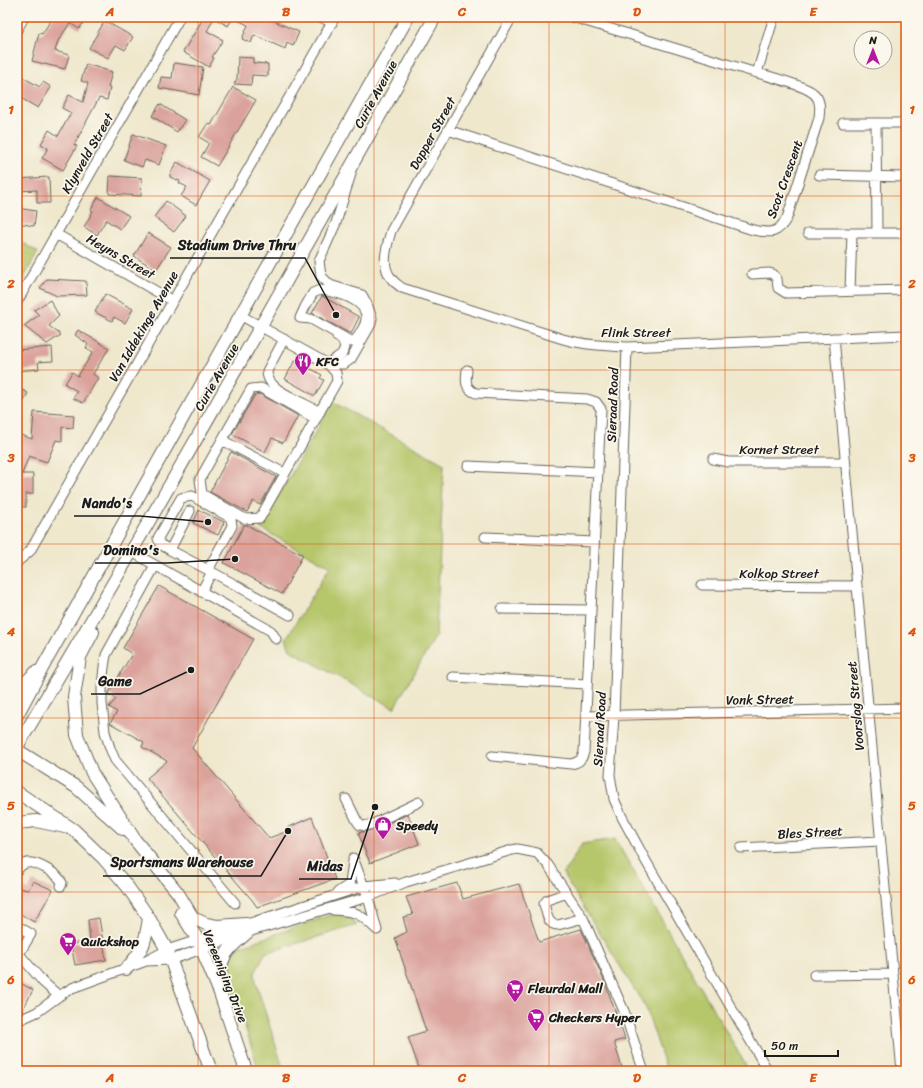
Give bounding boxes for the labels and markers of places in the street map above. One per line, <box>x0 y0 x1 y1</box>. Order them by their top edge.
callout: Stadium Drive Thru <box>170 232 305 258</box>
place label: KFC <box>315 350 339 373</box>
restaurant icon: KFC <box>293 351 313 376</box>
callout: Nando's <box>74 490 140 516</box>
callout: Domino's <box>95 537 167 563</box>
callout: Game <box>91 668 140 694</box>
place label: Speedy <box>395 814 438 837</box>
shop icon: Speedy <box>373 815 393 840</box>
callout: Sportsmans Warehouse <box>103 850 261 876</box>
callout: Midas <box>299 853 351 879</box>
place label: Quickshop <box>80 930 139 953</box>
supermarket icon: Quickshop <box>58 931 78 956</box>
place label: Fleurdal Mall <box>527 977 604 1000</box>
supermarket icon: Fleurdal Mall <box>505 978 525 1003</box>
place label: Checkers Hyper <box>548 1006 642 1029</box>
supermarket icon: Checkers Hyper <box>526 1007 546 1032</box>

